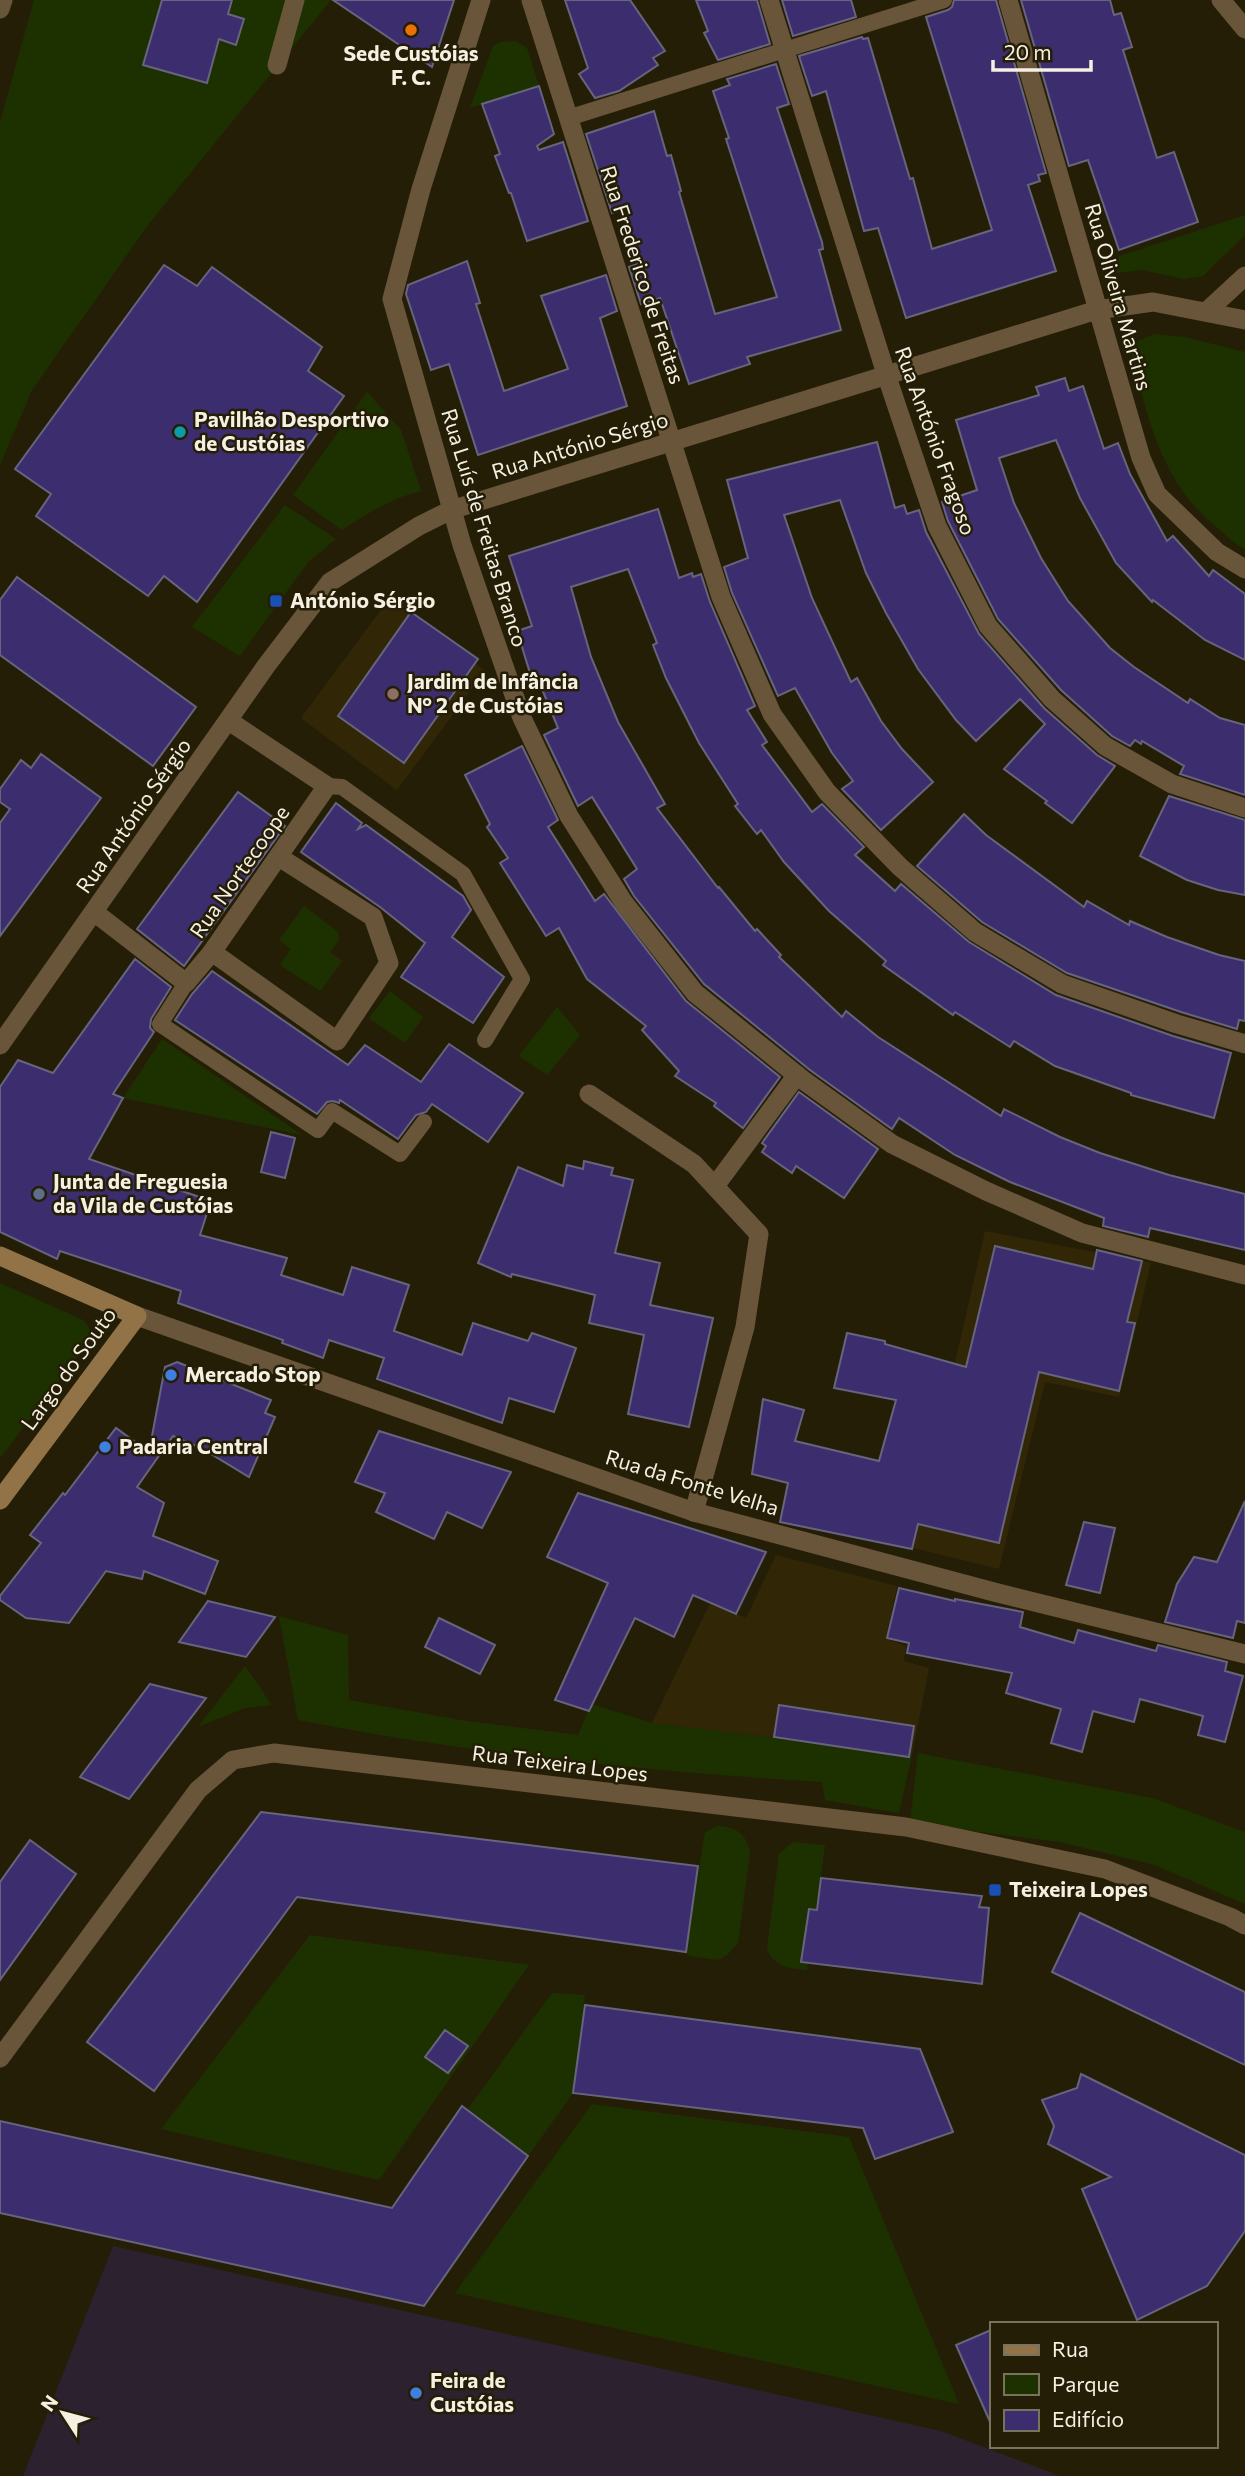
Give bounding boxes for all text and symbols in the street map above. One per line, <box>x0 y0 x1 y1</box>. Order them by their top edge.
marker: Sede Custóias F. C. <box>403 22 419 38</box>
scale bar <box>993 28 1091 72</box>
text: 20 m <box>1004 39 1052 64</box>
place label: Sede Custóias F. C. <box>343 40 479 89</box>
street label: Rua Frederico de Freitas <box>596 162 691 387</box>
street label: Rua Oliveira Martins <box>1081 200 1158 393</box>
street label: Rua António Fragoso <box>891 343 982 538</box>
street label: Rua Luís de Freitas Branco <box>437 405 534 650</box>
place label: Pavilhão Desportivo de Custóias <box>194 406 389 455</box>
street label: Rua António Sérgio <box>488 406 671 483</box>
marker: Pavilhão Desportivo de Custóias <box>172 424 188 440</box>
place label: António Sérgio <box>290 587 435 612</box>
marker: António Sérgio <box>268 593 284 609</box>
place label: Jardim de Infância Nº 2 de Custóias <box>407 668 578 717</box>
marker: Jardim de Infância Nº 2 de Custóias <box>385 686 401 702</box>
street label: Rua António Sérgio <box>70 733 196 897</box>
street label: Rua Nortecoope <box>184 800 294 942</box>
place label: Junta de Freguesia da Vila de Custóias <box>53 1168 234 1217</box>
marker: Junta de Freguesia da Vila de Custóias <box>31 1186 47 1202</box>
street label: Largo do Souto <box>15 1302 121 1434</box>
place label: Mercado Stop <box>185 1361 321 1386</box>
marker: Mercado Stop <box>163 1367 179 1383</box>
place label: Padaria Central <box>119 1433 268 1458</box>
marker: Padaria Central <box>97 1439 113 1455</box>
street label: Rua da Fonte Velha <box>603 1443 782 1520</box>
street label: Rua Teixeira Lopes <box>471 1739 650 1786</box>
place label: Teixeira Lopes <box>1009 1876 1148 1901</box>
marker: Teixeira Lopes <box>987 1882 1003 1898</box>
legend <box>990 2322 1217 2448</box>
text: Rua <box>1052 2336 1089 2361</box>
place label: Feira de Custóias <box>430 2367 514 2416</box>
text: Parque <box>1052 2371 1119 2396</box>
north arrow <box>28 2378 98 2448</box>
marker: Feira de Custóias <box>408 2385 424 2401</box>
text: N <box>35 2390 62 2415</box>
text: Edifício <box>1052 2406 1124 2431</box>

